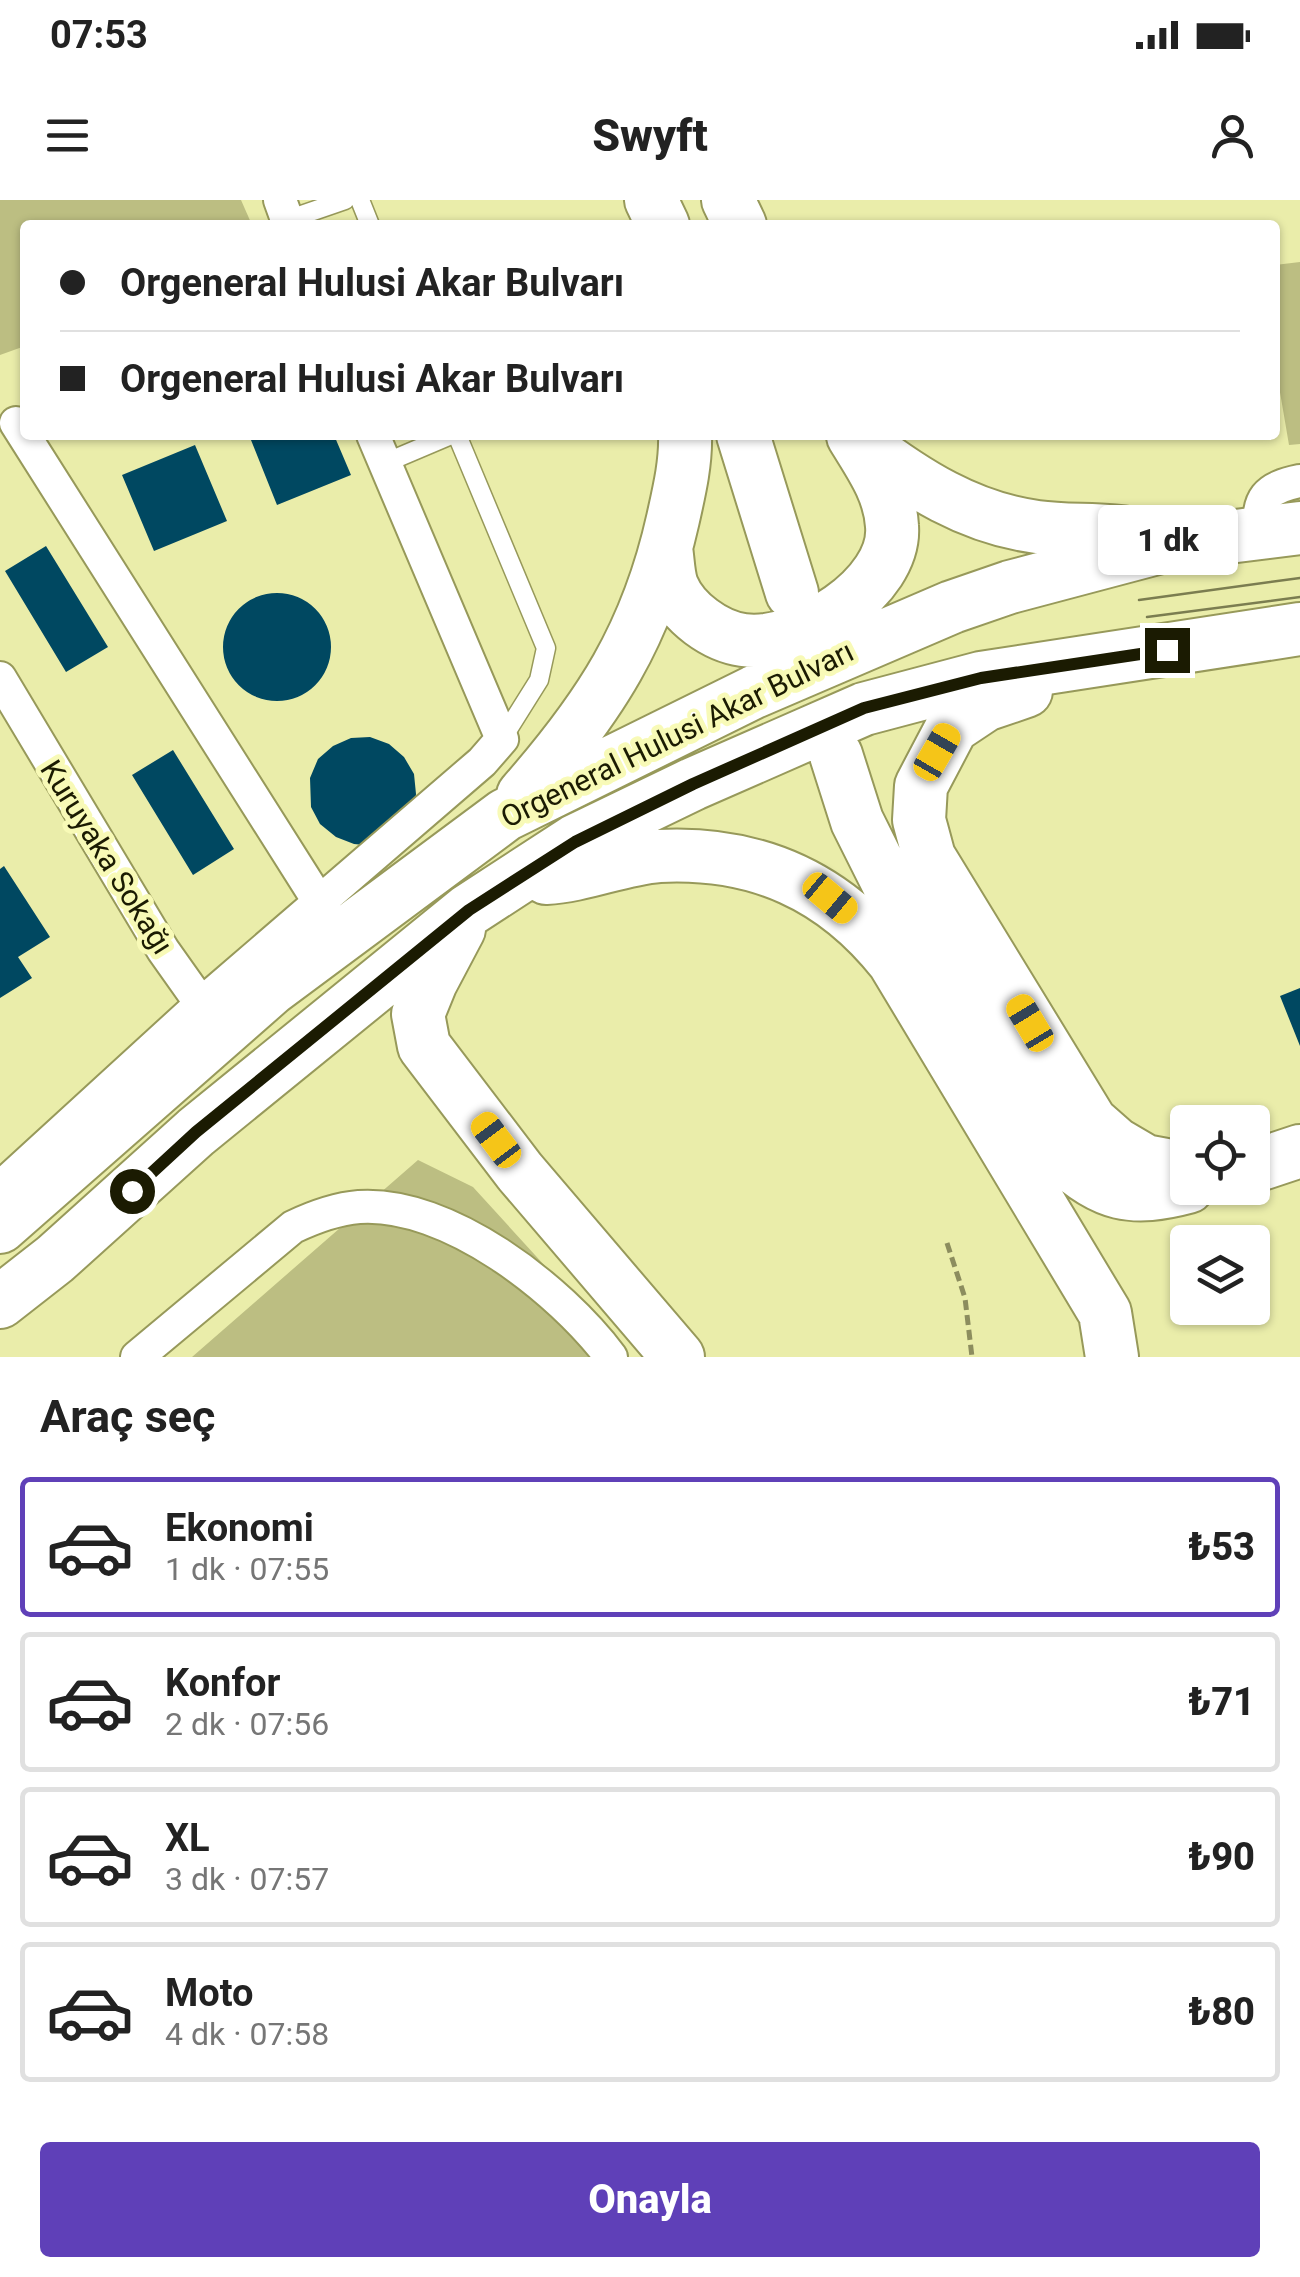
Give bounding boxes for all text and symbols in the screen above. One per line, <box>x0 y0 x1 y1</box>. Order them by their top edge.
text: 07:53 <box>50 13 148 57</box>
icon: menu <box>40 108 95 163</box>
icon: person <box>1205 108 1260 163</box>
text: Swyft <box>592 109 708 162</box>
text: Orgeneral Hulusi Akar Bulvarı <box>120 261 624 305</box>
text: Orgeneral Hulusi Akar Bulvarı <box>120 357 624 401</box>
callout: 1 dk <box>1097 505 1237 575</box>
text: 1 dk <box>1137 521 1199 559</box>
route end <box>1145 628 1190 673</box>
street label: Orgeneral Hulusi Akar Bulvarı <box>495 633 859 835</box>
car <box>909 719 965 785</box>
street label: Kuruyaka Sokağı <box>33 754 181 960</box>
car <box>797 867 863 929</box>
car <box>1002 990 1058 1056</box>
map controls <box>1170 1105 1270 1325</box>
button: locate <box>1170 1105 1270 1205</box>
car <box>466 1107 526 1173</box>
route start <box>110 1169 155 1214</box>
button: layers <box>1170 1225 1270 1325</box>
text: Araç seç <box>40 1390 216 1443</box>
icon: car <box>45 1502 135 1592</box>
text: Ekonomi <box>165 1506 314 1550</box>
text: ₺53 <box>1188 1525 1255 1569</box>
text: 1 dk · 07:55 <box>165 1550 329 1588</box>
icon: car <box>45 1657 135 1747</box>
text: Konfor <box>165 1661 280 1705</box>
text: ₺71 <box>1188 1680 1255 1724</box>
text: 2 dk · 07:56 <box>165 1705 329 1743</box>
icon: car <box>45 1812 135 1902</box>
text: XL <box>165 1816 210 1860</box>
text: ₺90 <box>1188 1835 1255 1879</box>
text: 3 dk · 07:57 <box>165 1860 329 1898</box>
icon: car <box>45 1967 135 2057</box>
text: Moto <box>165 1971 254 2015</box>
text: ₺80 <box>1188 1990 1255 2034</box>
text: 4 dk · 07:58 <box>165 2015 329 2053</box>
button: Onayla <box>40 2142 1260 2257</box>

